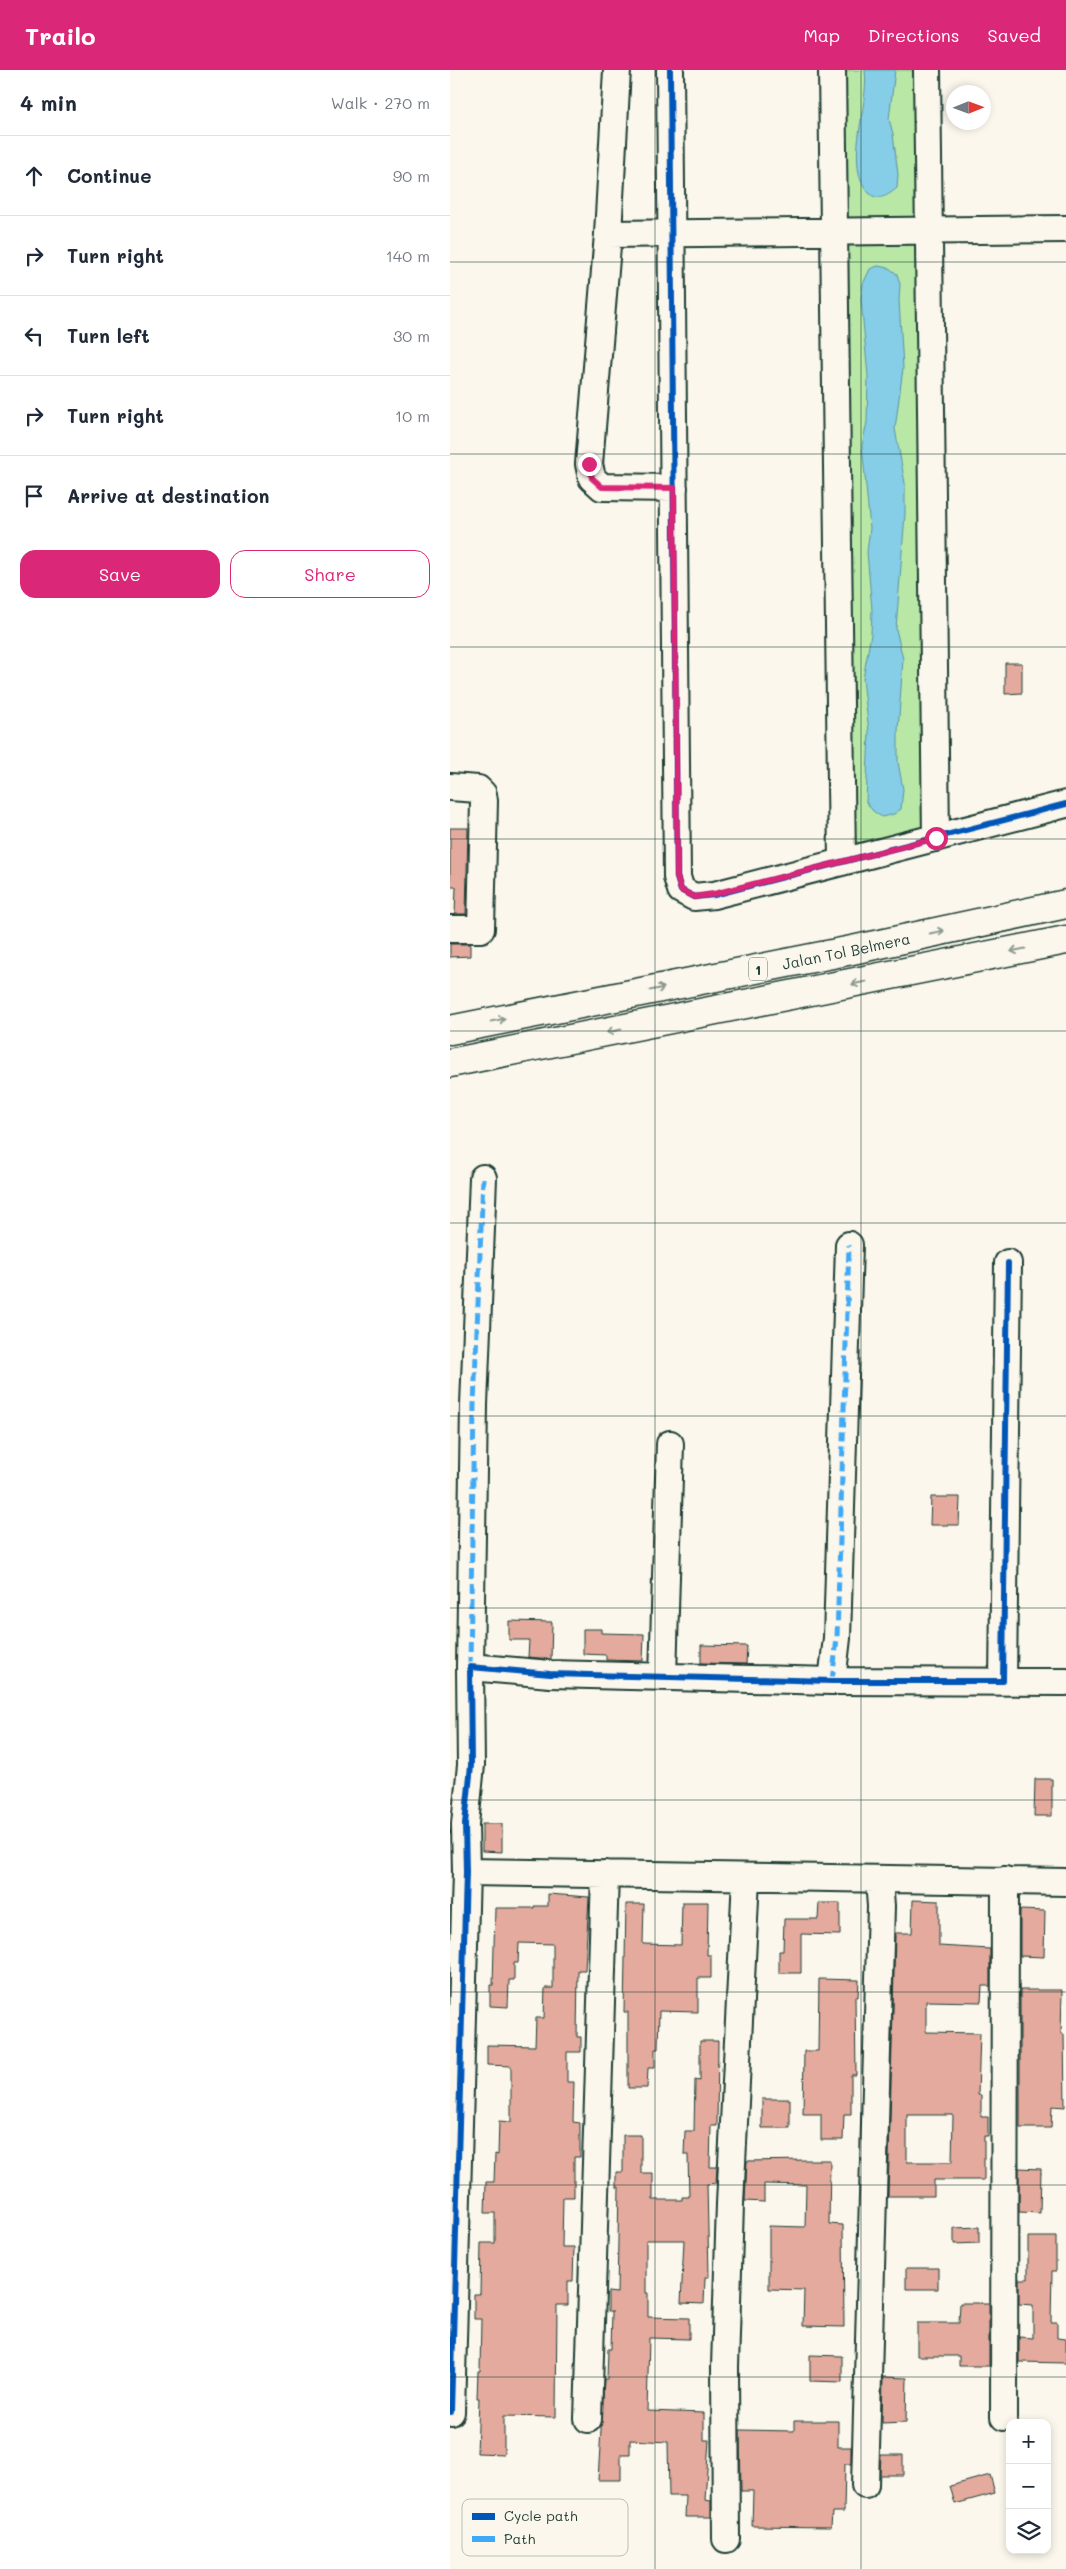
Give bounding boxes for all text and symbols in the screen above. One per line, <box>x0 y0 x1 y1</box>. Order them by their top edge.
text: Trailo <box>25 20 96 51</box>
text: Map <box>803 23 840 47</box>
text: Directions <box>868 23 960 47</box>
text: Saved <box>988 23 1041 47</box>
north arrow <box>946 85 991 130</box>
text: 4 min <box>20 89 77 116</box>
text: Walk · 270 m <box>331 92 430 113</box>
icon: ahead <box>20 162 48 190</box>
text: Continue <box>67 163 152 188</box>
text: 90 m <box>393 165 430 186</box>
icon: right <box>20 242 48 270</box>
text: Turn right <box>67 243 164 268</box>
text: 140 m <box>386 245 430 266</box>
icon: left <box>20 322 48 350</box>
text: Turn left <box>67 323 150 348</box>
text: 30 m <box>393 325 430 346</box>
icon: right <box>20 402 48 430</box>
text: Turn right <box>67 403 164 428</box>
text: 10 m <box>395 405 430 426</box>
route end <box>578 453 601 476</box>
icon: arrive <box>20 482 48 510</box>
text: Arrive at destination <box>67 483 270 508</box>
button: Save <box>20 550 220 598</box>
button: Share <box>230 550 430 598</box>
route start <box>925 827 948 850</box>
one-way arrow <box>928 927 944 936</box>
street label: Jalan Tol Belmera <box>780 928 912 974</box>
one-way arrow <box>1011 946 1027 955</box>
road number: 1 <box>749 958 767 981</box>
one-way arrow <box>852 979 868 988</box>
one-way arrow <box>649 983 665 993</box>
one-way arrow <box>489 1015 505 1025</box>
one-way arrow <box>606 1027 622 1037</box>
map controls <box>1006 2419 1051 2554</box>
button: + <box>1006 2419 1051 2464</box>
button: − <box>1006 2464 1051 2509</box>
legend <box>462 2499 628 2556</box>
text: Cycle path <box>504 2506 578 2525</box>
button: layers <box>1006 2509 1051 2554</box>
text: Path <box>504 2529 535 2548</box>

